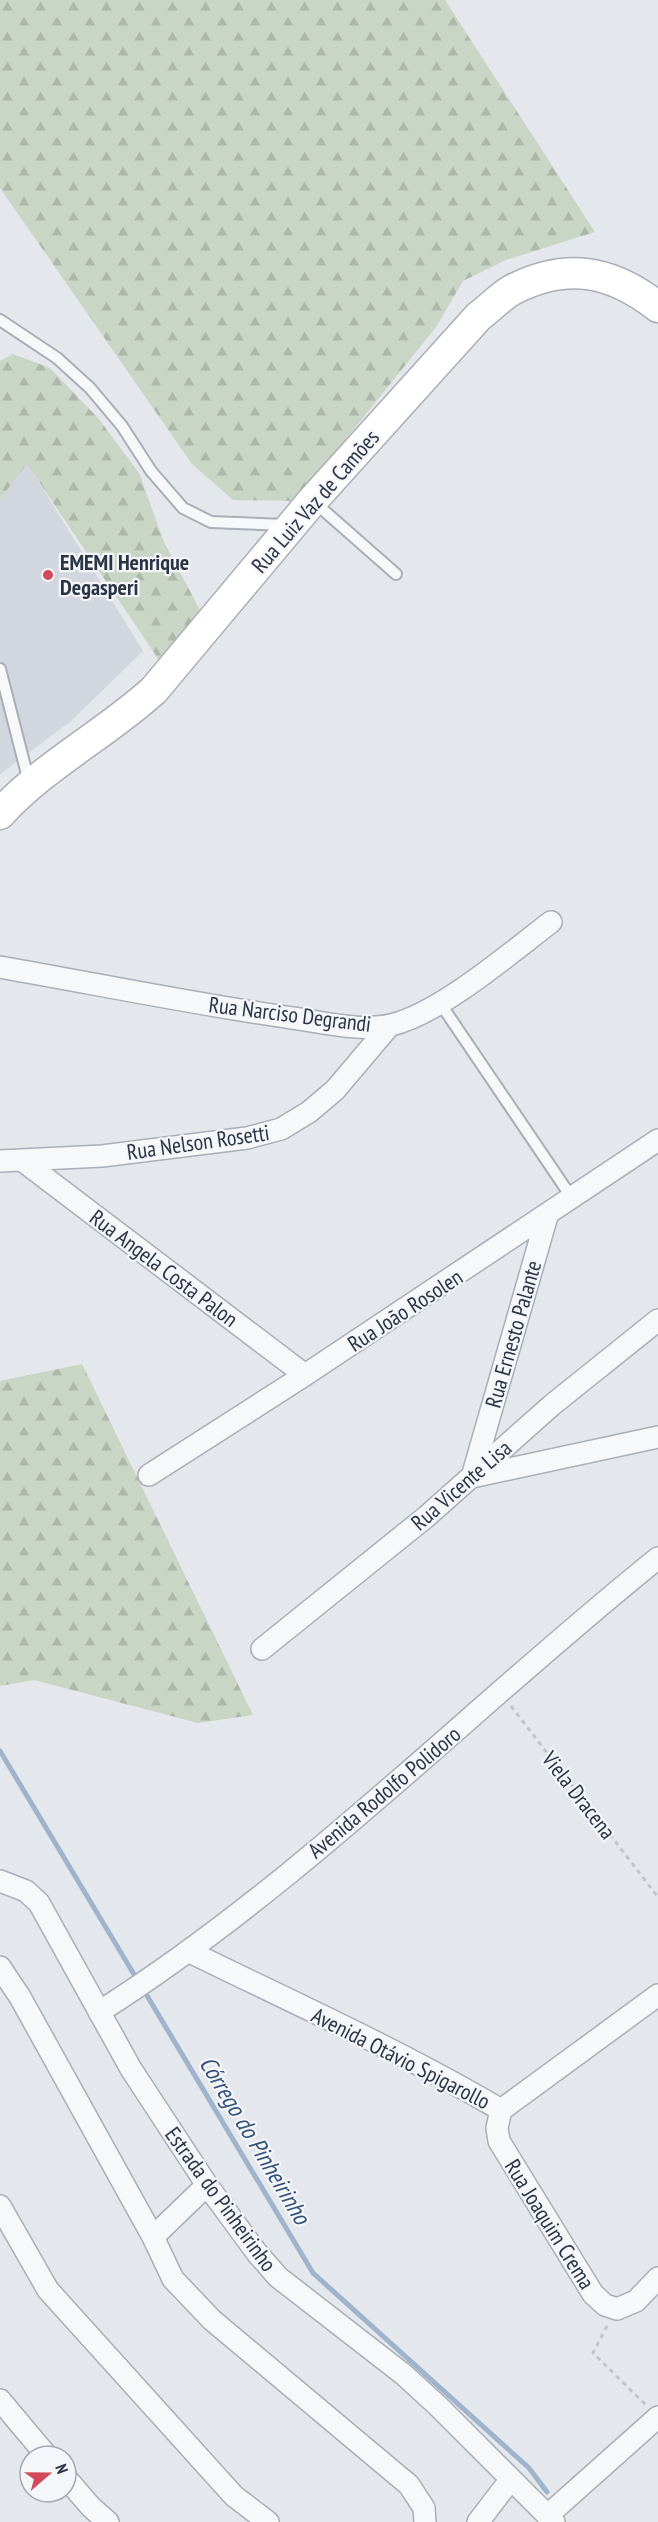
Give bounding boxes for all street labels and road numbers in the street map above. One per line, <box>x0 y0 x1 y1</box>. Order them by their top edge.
street label: Rua Luiz Vaz de Camões <box>245 424 385 578</box>
street label: Rua Narciso Degrandi <box>207 990 373 1038</box>
street label: Rua Nelson Rosetti <box>125 1118 271 1166</box>
street label: Rua Angela Costa Palon <box>84 1203 244 1333</box>
street label: Rua Ernesto Palante <box>479 1257 547 1411</box>
street label: Rua João Rosolen <box>342 1262 468 1358</box>
street label: Rua Vicente Lisa <box>405 1434 517 1536</box>
street label: Avenida Rodolfo Polidoro <box>302 1720 466 1864</box>
street label: Viela Dracena <box>535 1745 622 1845</box>
street label: Avenida Otávio Spigarollo <box>307 2001 495 2115</box>
street label: Estrada do Pinheirinho <box>159 2121 283 2277</box>
street label: Rua Joaquim Crema <box>499 2154 601 2294</box>

